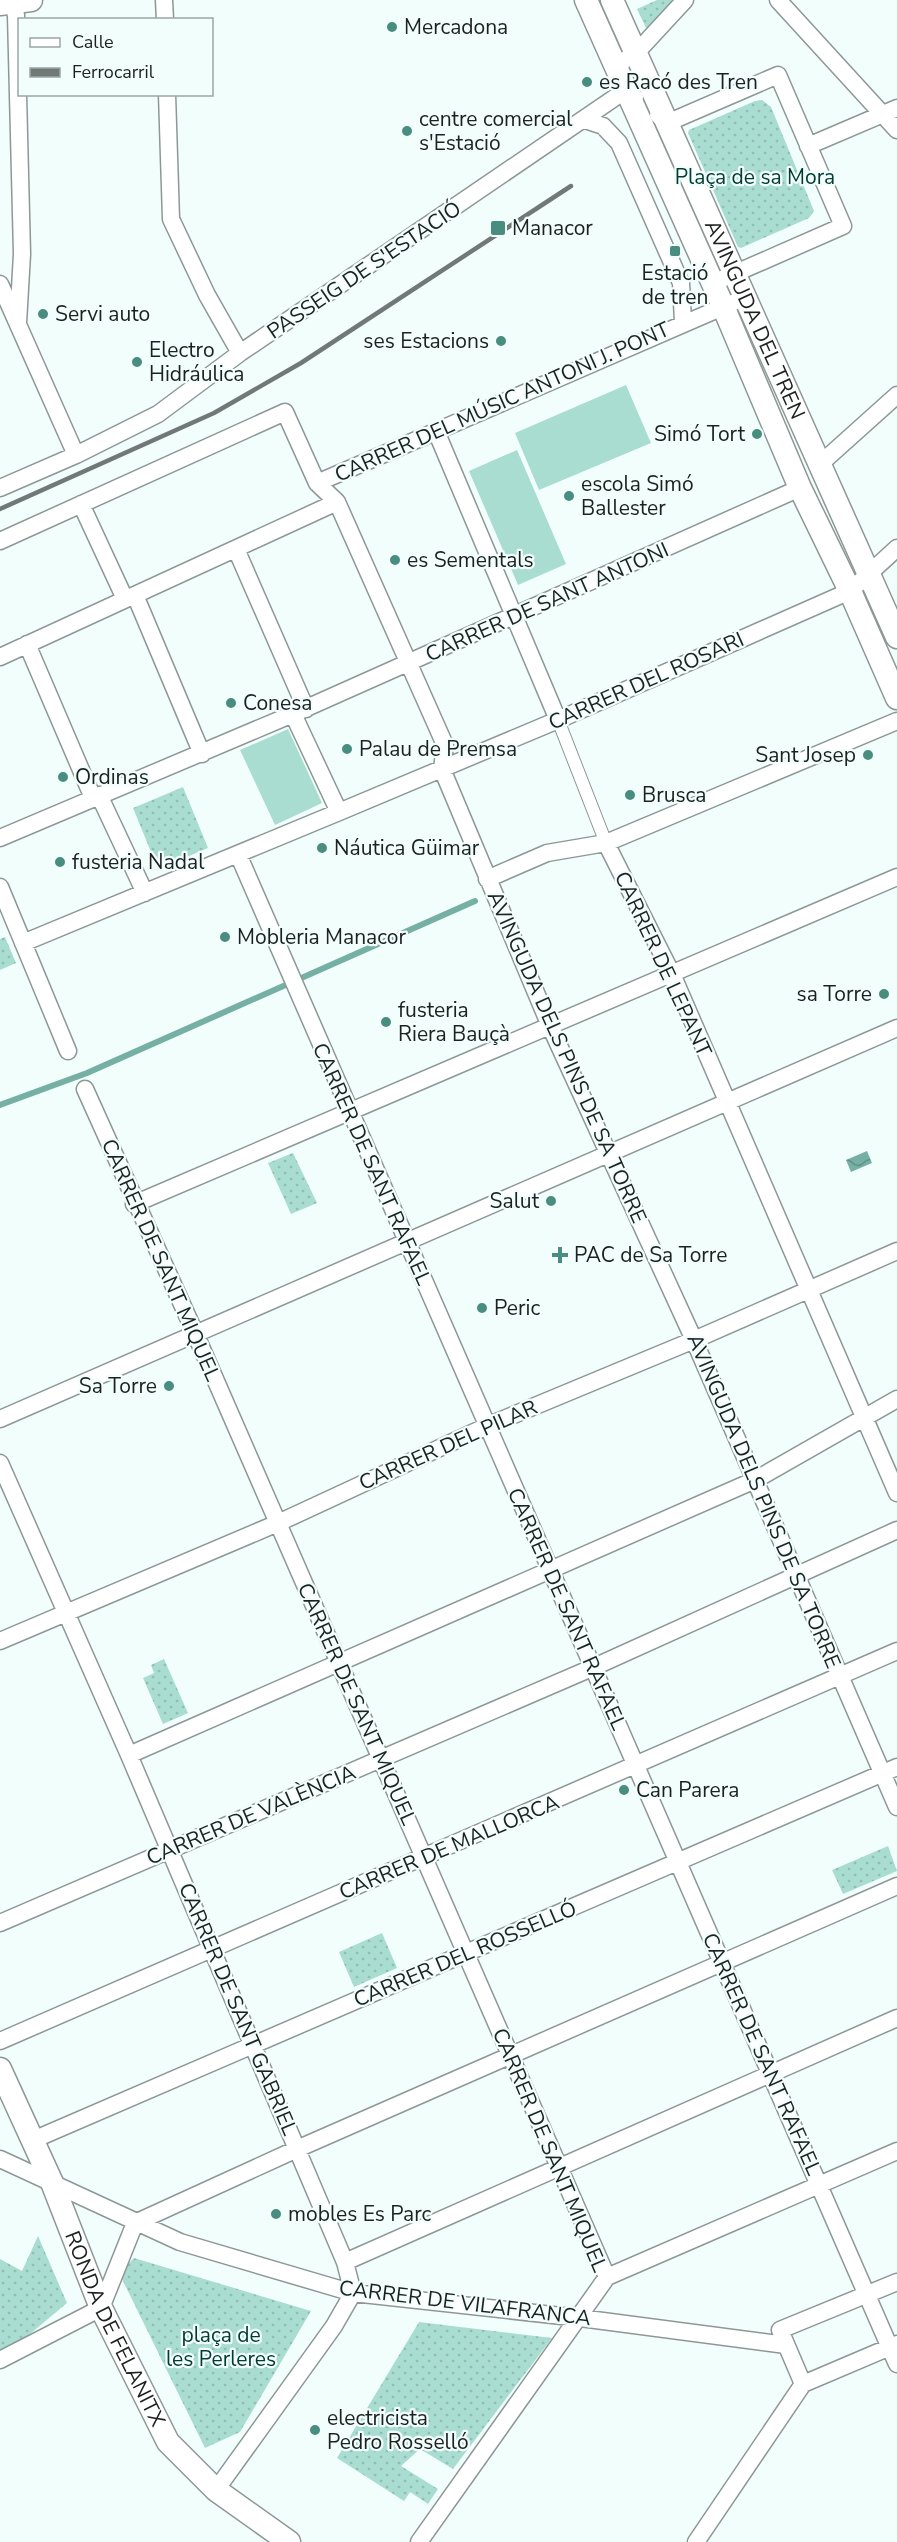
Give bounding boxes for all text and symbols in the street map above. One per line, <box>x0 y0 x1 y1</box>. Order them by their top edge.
place label: Mercadona <box>404 13 508 41</box>
legend <box>18 18 213 96</box>
marker: Mercadona <box>385 20 399 34</box>
text: Calle <box>72 30 114 54</box>
text: Ferrocarril <box>72 60 155 84</box>
place label: es Racó des Tren <box>599 68 758 96</box>
marker: es Racó des Tren <box>580 75 594 89</box>
place label: centre comercial s'Estació <box>419 105 573 157</box>
marker: centre comercial s'Estació <box>400 124 414 138</box>
park label: Plaça de sa Mora <box>675 163 835 191</box>
street label: PASSEIG DE S'ESTACIÓ <box>262 195 466 345</box>
place label: Manacor <box>512 214 593 242</box>
street label: AVINGUDA DEL TREN <box>698 215 812 423</box>
marker: Manacor <box>489 219 507 237</box>
marker: Estació de tren <box>668 244 682 258</box>
place label: Estació de tren <box>642 259 708 311</box>
place label: Servi auto <box>55 300 150 328</box>
marker: Servi auto <box>36 307 50 321</box>
street label: CARRER DEL MÚSIC ANTONI J. PONT <box>330 315 674 489</box>
place label: ses Estacions <box>363 327 489 355</box>
marker: ses Estacions <box>494 334 508 348</box>
place label: Electro Hidráulica <box>149 336 244 388</box>
marker: Electro Hidráulica <box>130 355 144 369</box>
place label: Simó Tort <box>654 420 746 448</box>
marker: Simó Tort <box>750 427 764 441</box>
place label: escola Simó Ballester <box>581 470 694 522</box>
marker: escola Simó Ballester <box>562 489 576 503</box>
street label: CARRER DE SANT ANTONI <box>421 536 673 668</box>
place label: es Sementals <box>407 546 534 574</box>
marker: es Sementals <box>388 553 402 567</box>
street label: CARRER DEL ROSARI <box>544 625 748 737</box>
place label: Conesa <box>243 689 312 717</box>
marker: Conesa <box>224 696 238 710</box>
place label: Palau de Premsa <box>359 735 517 763</box>
place label: Sant Josep <box>755 741 856 769</box>
marker: Palau de Premsa <box>340 742 354 756</box>
marker: Sant Josep <box>861 748 875 762</box>
place label: Ordinas <box>75 763 149 791</box>
marker: Ordinas <box>56 770 70 784</box>
place label: Brusca <box>642 781 706 809</box>
marker: Brusca <box>623 788 637 802</box>
place label: Náutica Güimar <box>334 834 480 862</box>
marker: Náutica Güimar <box>315 841 329 855</box>
place label: fusteria Nadal <box>72 848 205 876</box>
marker: fusteria Nadal <box>53 855 67 869</box>
street label: CARRER DE LEPANT <box>608 867 718 1061</box>
street label: AVINGUDA DELS PINS DE SA TORRE <box>481 887 653 1227</box>
place label: Mobleria Manacor <box>237 923 406 951</box>
marker: Mobleria Manacor <box>218 930 232 944</box>
place label: sa Torre <box>797 980 872 1008</box>
marker: sa Torre <box>877 987 891 1001</box>
place label: fusteria Riera Bauçà <box>398 996 510 1048</box>
marker: fusteria Riera Bauçà <box>379 1015 393 1029</box>
street label: CARRER DE SANT RAFAEL <box>306 1039 438 1290</box>
street label: CARRER DE SANT MIQUEL <box>95 1135 227 1386</box>
place label: Salut <box>490 1187 540 1215</box>
marker: Salut <box>544 1194 558 1208</box>
place label: PAC de Sa Torre <box>574 1241 727 1269</box>
marker: PAC de Sa Torre <box>551 1246 569 1264</box>
place label: Peric <box>494 1294 540 1322</box>
marker: Peric <box>475 1301 489 1315</box>
street label: AVINGUDA DELS PINS DE SA TORRE <box>681 1329 847 1673</box>
place label: Sa Torre <box>79 1372 157 1400</box>
marker: Sa Torre <box>162 1379 176 1393</box>
street label: CARRER DEL PILAR <box>354 1393 542 1497</box>
street label: CARRER DE SANT RAFAEL <box>501 1484 633 1735</box>
street label: CARRER DE SANT MIQUEL <box>291 1579 423 1830</box>
street label: CARRER DE VALÈNCIA <box>142 1758 360 1872</box>
place label: Can Parera <box>636 1776 739 1804</box>
marker: Can Parera <box>617 1783 631 1797</box>
street label: CARRER DE MALLORCA <box>335 1788 563 1906</box>
street label: CARRER DE SANT GABRIEL <box>172 1878 304 2140</box>
street label: CARRER DEL ROSSELLÓ <box>349 1894 581 2014</box>
street label: CARRER DE SANT RAFAEL <box>696 1929 828 2180</box>
street label: CARRER DE SANT MIQUEL <box>486 2024 614 2277</box>
place label: mobles Es Parc <box>288 2200 432 2228</box>
marker: mobles Es Parc <box>269 2207 283 2221</box>
street label: RONDA DE FELANITX <box>58 2227 172 2431</box>
street label: CARRER DE VILAFRANCA <box>338 2274 592 2332</box>
park label: plaça de les Perleres <box>166 2321 276 2373</box>
place label: electricista Pedro Rosselló <box>327 2404 469 2456</box>
marker: electricista Pedro Rosselló <box>308 2423 322 2437</box>

